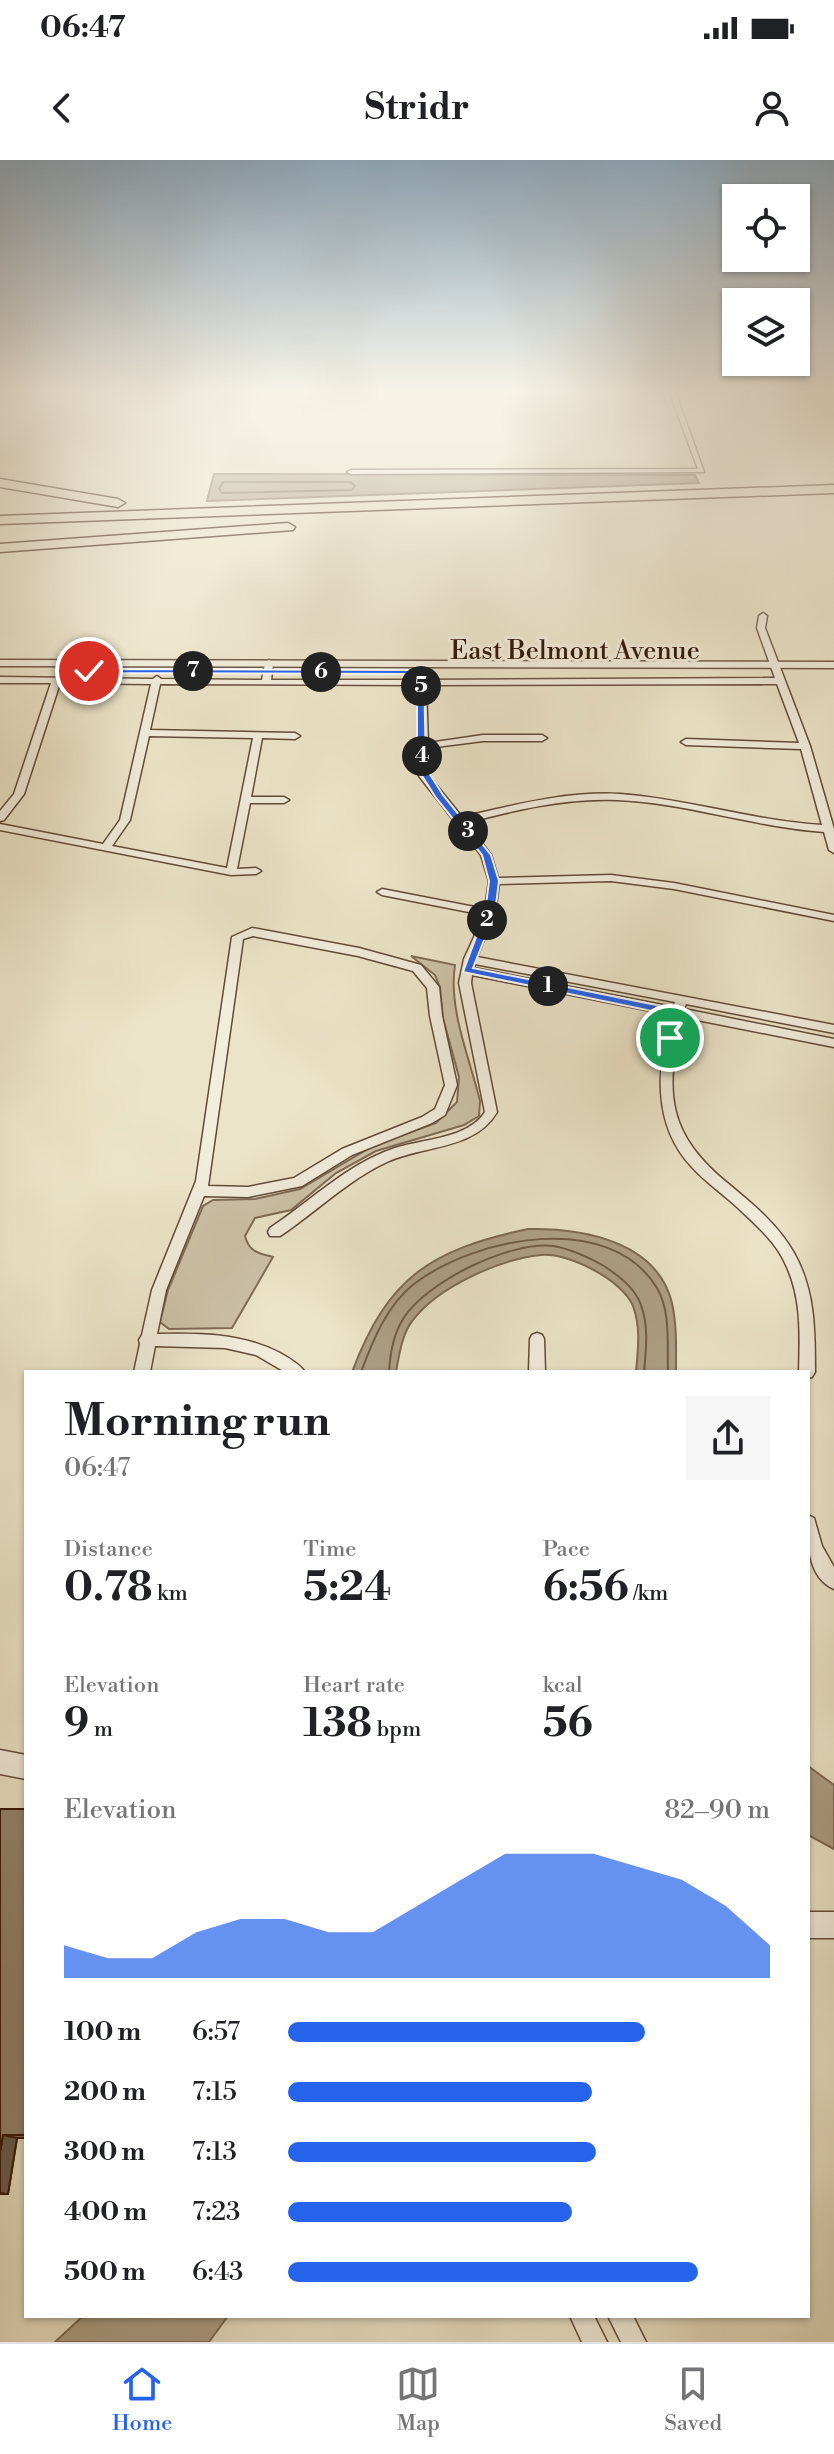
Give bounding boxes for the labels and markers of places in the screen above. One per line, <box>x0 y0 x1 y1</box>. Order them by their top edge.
pin <box>55 637 123 705</box>
pin: 7 <box>173 651 213 691</box>
pin: 6 <box>301 652 341 692</box>
pin: 5 <box>401 666 441 706</box>
pin: 4 <box>402 736 442 776</box>
pin: 3 <box>448 811 488 851</box>
pin: 2 <box>467 900 507 940</box>
pin: 1 <box>528 966 568 1006</box>
pin <box>636 1004 704 1072</box>

